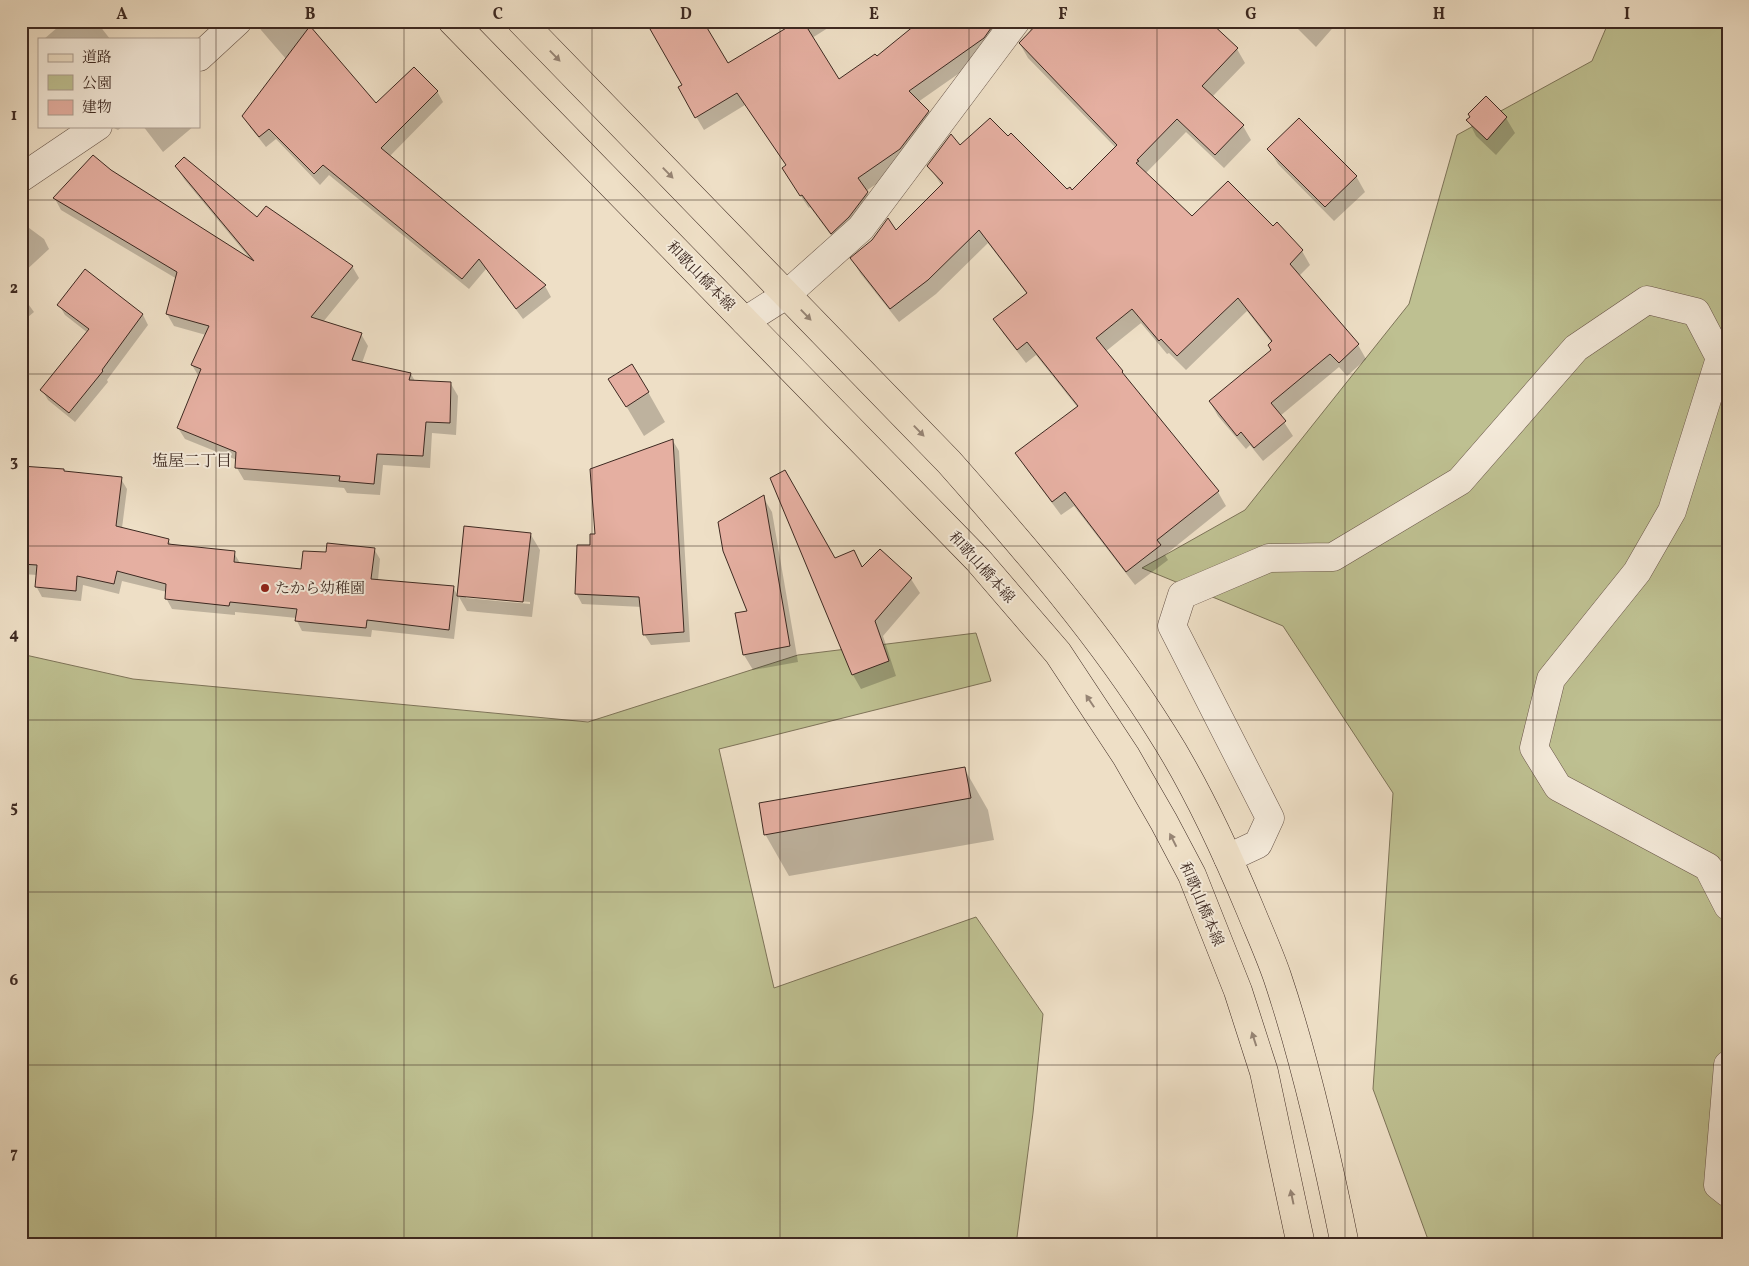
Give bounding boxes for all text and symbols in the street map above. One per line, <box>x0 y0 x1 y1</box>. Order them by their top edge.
text: A <box>116 4 128 26</box>
text: B <box>305 4 316 26</box>
text: C <box>493 4 503 26</box>
text: D <box>680 4 692 26</box>
text: E <box>869 4 879 26</box>
text: F <box>1058 4 1068 26</box>
text: G <box>1245 4 1257 26</box>
text: H <box>1433 4 1445 26</box>
text: I <box>1624 4 1630 26</box>
legend <box>38 38 200 128</box>
text: 道路 <box>82 48 112 69</box>
one-way arrow <box>549 50 561 62</box>
text: 公園 <box>82 74 112 95</box>
text: 建物 <box>82 98 112 119</box>
text: 1 <box>11 105 17 127</box>
one-way arrow <box>662 167 674 179</box>
street label: 和歌山橋本線 <box>661 237 739 317</box>
text: 2 <box>10 278 18 300</box>
one-way arrow <box>799 308 811 320</box>
one-way arrow <box>913 425 925 437</box>
text: 3 <box>10 451 18 473</box>
district label: 塩屋二丁目 <box>152 451 232 473</box>
street label: 和歌山橋本線 <box>943 528 1019 608</box>
place label: たから幼稚園 <box>275 579 365 600</box>
marker: たから幼稚園 <box>259 582 271 594</box>
text: 4 <box>9 624 19 646</box>
one-way arrow <box>1085 694 1095 708</box>
text: 5 <box>10 797 18 819</box>
one-way arrow <box>1169 833 1177 847</box>
street label: 和歌山橋本線 <box>1173 859 1228 950</box>
text: 6 <box>10 970 19 992</box>
one-way arrow <box>1249 1031 1257 1046</box>
text: 7 <box>10 1143 18 1165</box>
one-way arrow <box>1288 1189 1296 1204</box>

